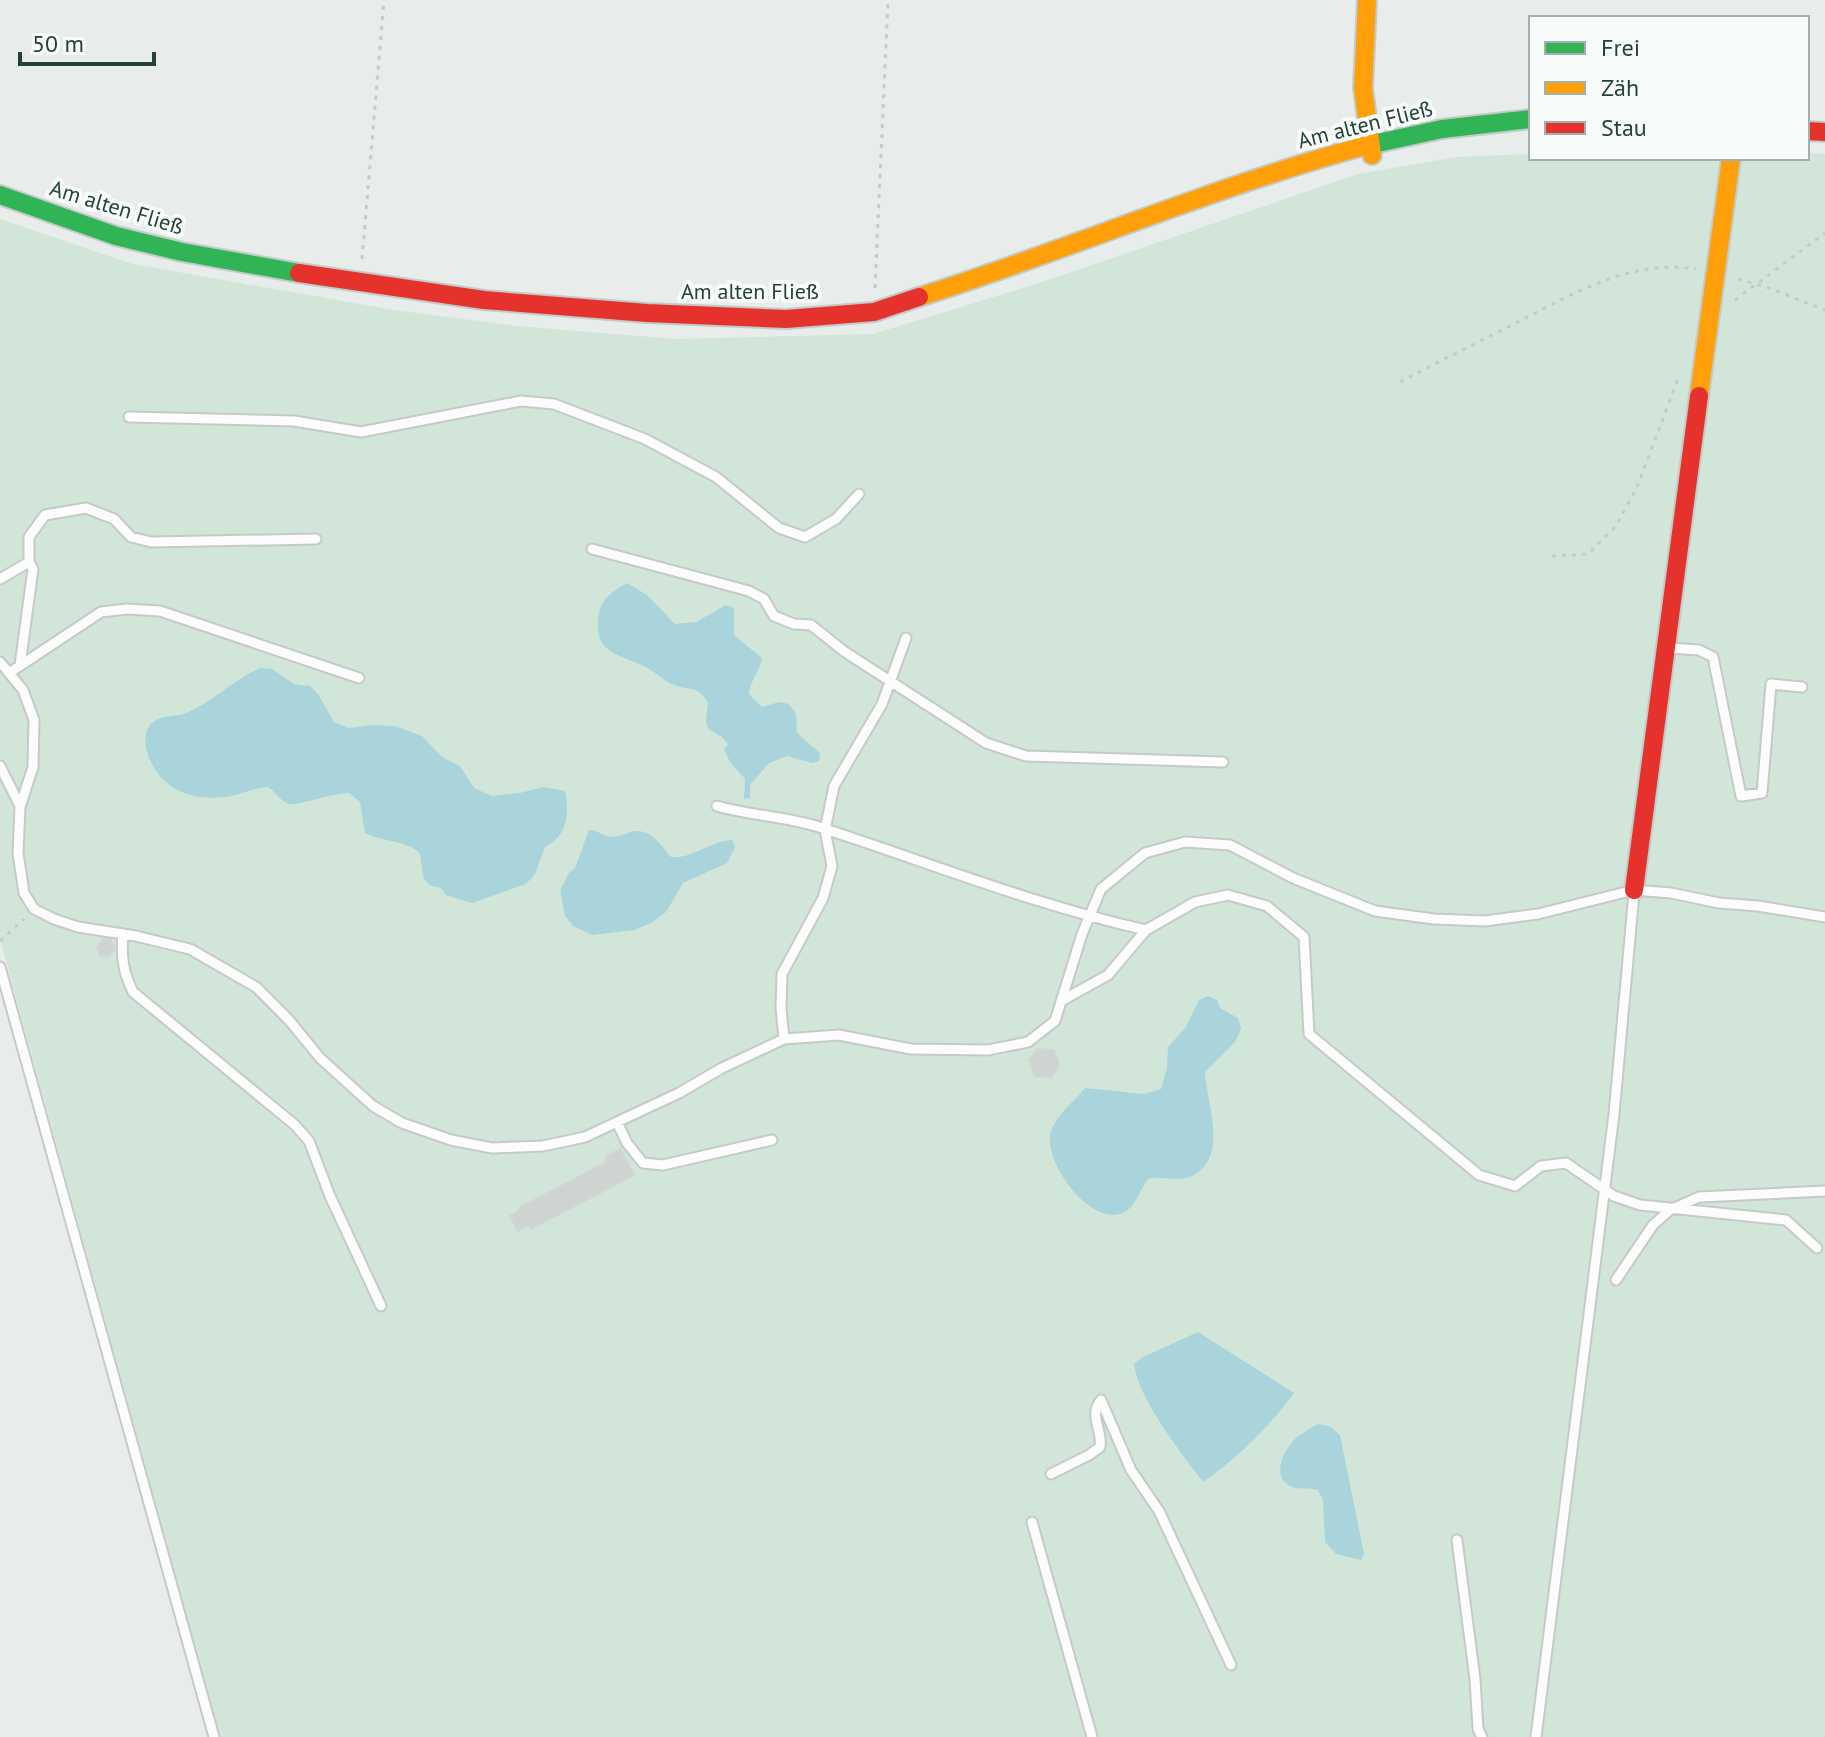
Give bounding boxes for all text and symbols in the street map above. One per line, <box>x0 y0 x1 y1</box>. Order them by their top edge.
scale bar <box>20 16 154 66</box>
legend <box>1529 16 1809 160</box>
text: 50 m <box>32 28 84 59</box>
text: Frei <box>1601 32 1640 63</box>
text: Zäh <box>1601 72 1639 103</box>
street label: Am alten Fließ <box>1295 94 1435 154</box>
text: Stau <box>1601 112 1647 143</box>
street label: Am alten Fließ <box>47 173 187 241</box>
street label: Am alten Fließ <box>681 277 819 305</box>

